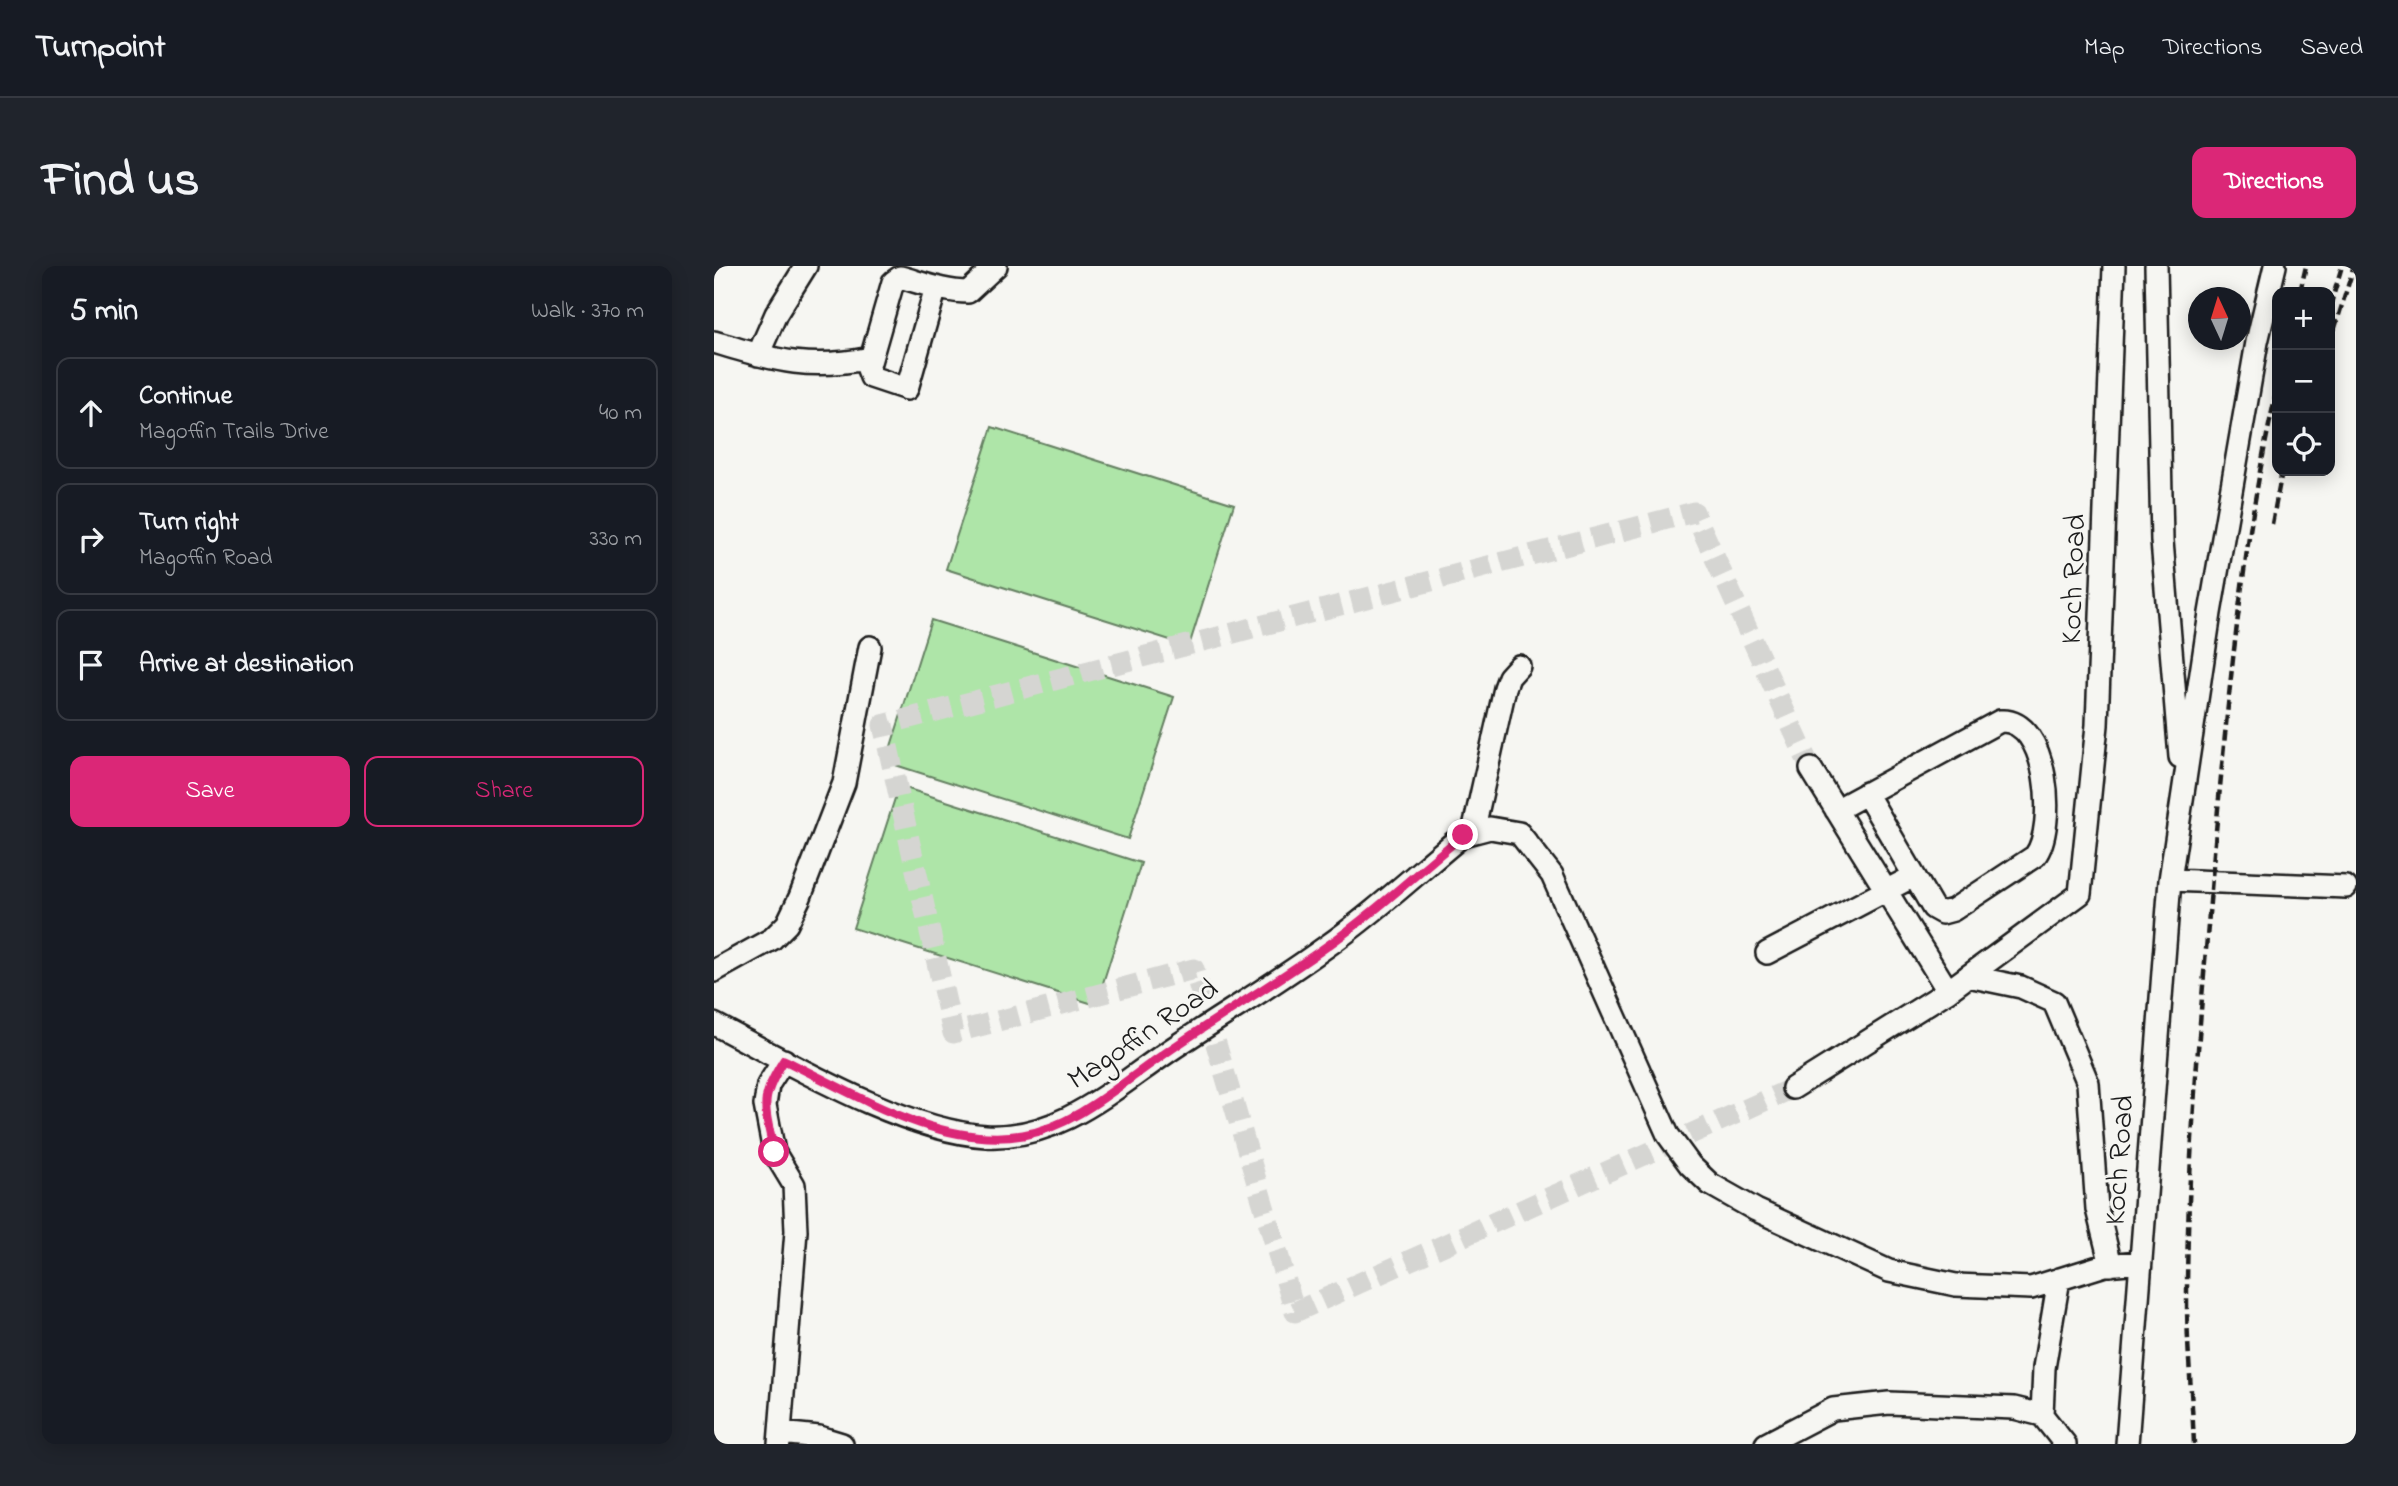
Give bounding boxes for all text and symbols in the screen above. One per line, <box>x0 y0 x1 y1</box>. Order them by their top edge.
text: Turnpoint <box>35 24 166 72</box>
text: Map <box>2084 31 2125 66</box>
text: Directions <box>2163 31 2262 66</box>
text: Saved <box>2300 31 2363 66</box>
text: Find us <box>42 146 199 218</box>
button: Directions <box>2192 147 2356 218</box>
north arrow <box>2188 287 2251 350</box>
map controls <box>2272 287 2335 476</box>
button: + <box>2272 287 2335 350</box>
text: 5 min <box>70 290 138 334</box>
text: Walk · 370 m <box>531 295 644 328</box>
button: − <box>2272 350 2335 413</box>
text: Continue <box>139 378 232 416</box>
icon: ahead <box>72 394 110 432</box>
text: 40 m <box>599 397 642 430</box>
button: locate <box>2272 413 2335 476</box>
text: Magoffin Trails Drive <box>139 416 329 449</box>
text: Turn right <box>139 504 239 542</box>
street label: Koch Road <box>2051 513 2099 645</box>
icon: right <box>72 520 110 558</box>
text: 330 m <box>589 523 642 556</box>
text: Magoffin Road <box>139 542 272 575</box>
icon: arrive <box>72 646 110 684</box>
text: Arrive at destination <box>139 646 354 684</box>
button: Save <box>70 756 350 827</box>
button: Share <box>364 756 644 827</box>
route end <box>1447 819 1478 850</box>
street label: Magoffin Road <box>1059 968 1228 1102</box>
street label: Koch Road <box>2094 1093 2147 1227</box>
route start <box>758 1136 789 1167</box>

